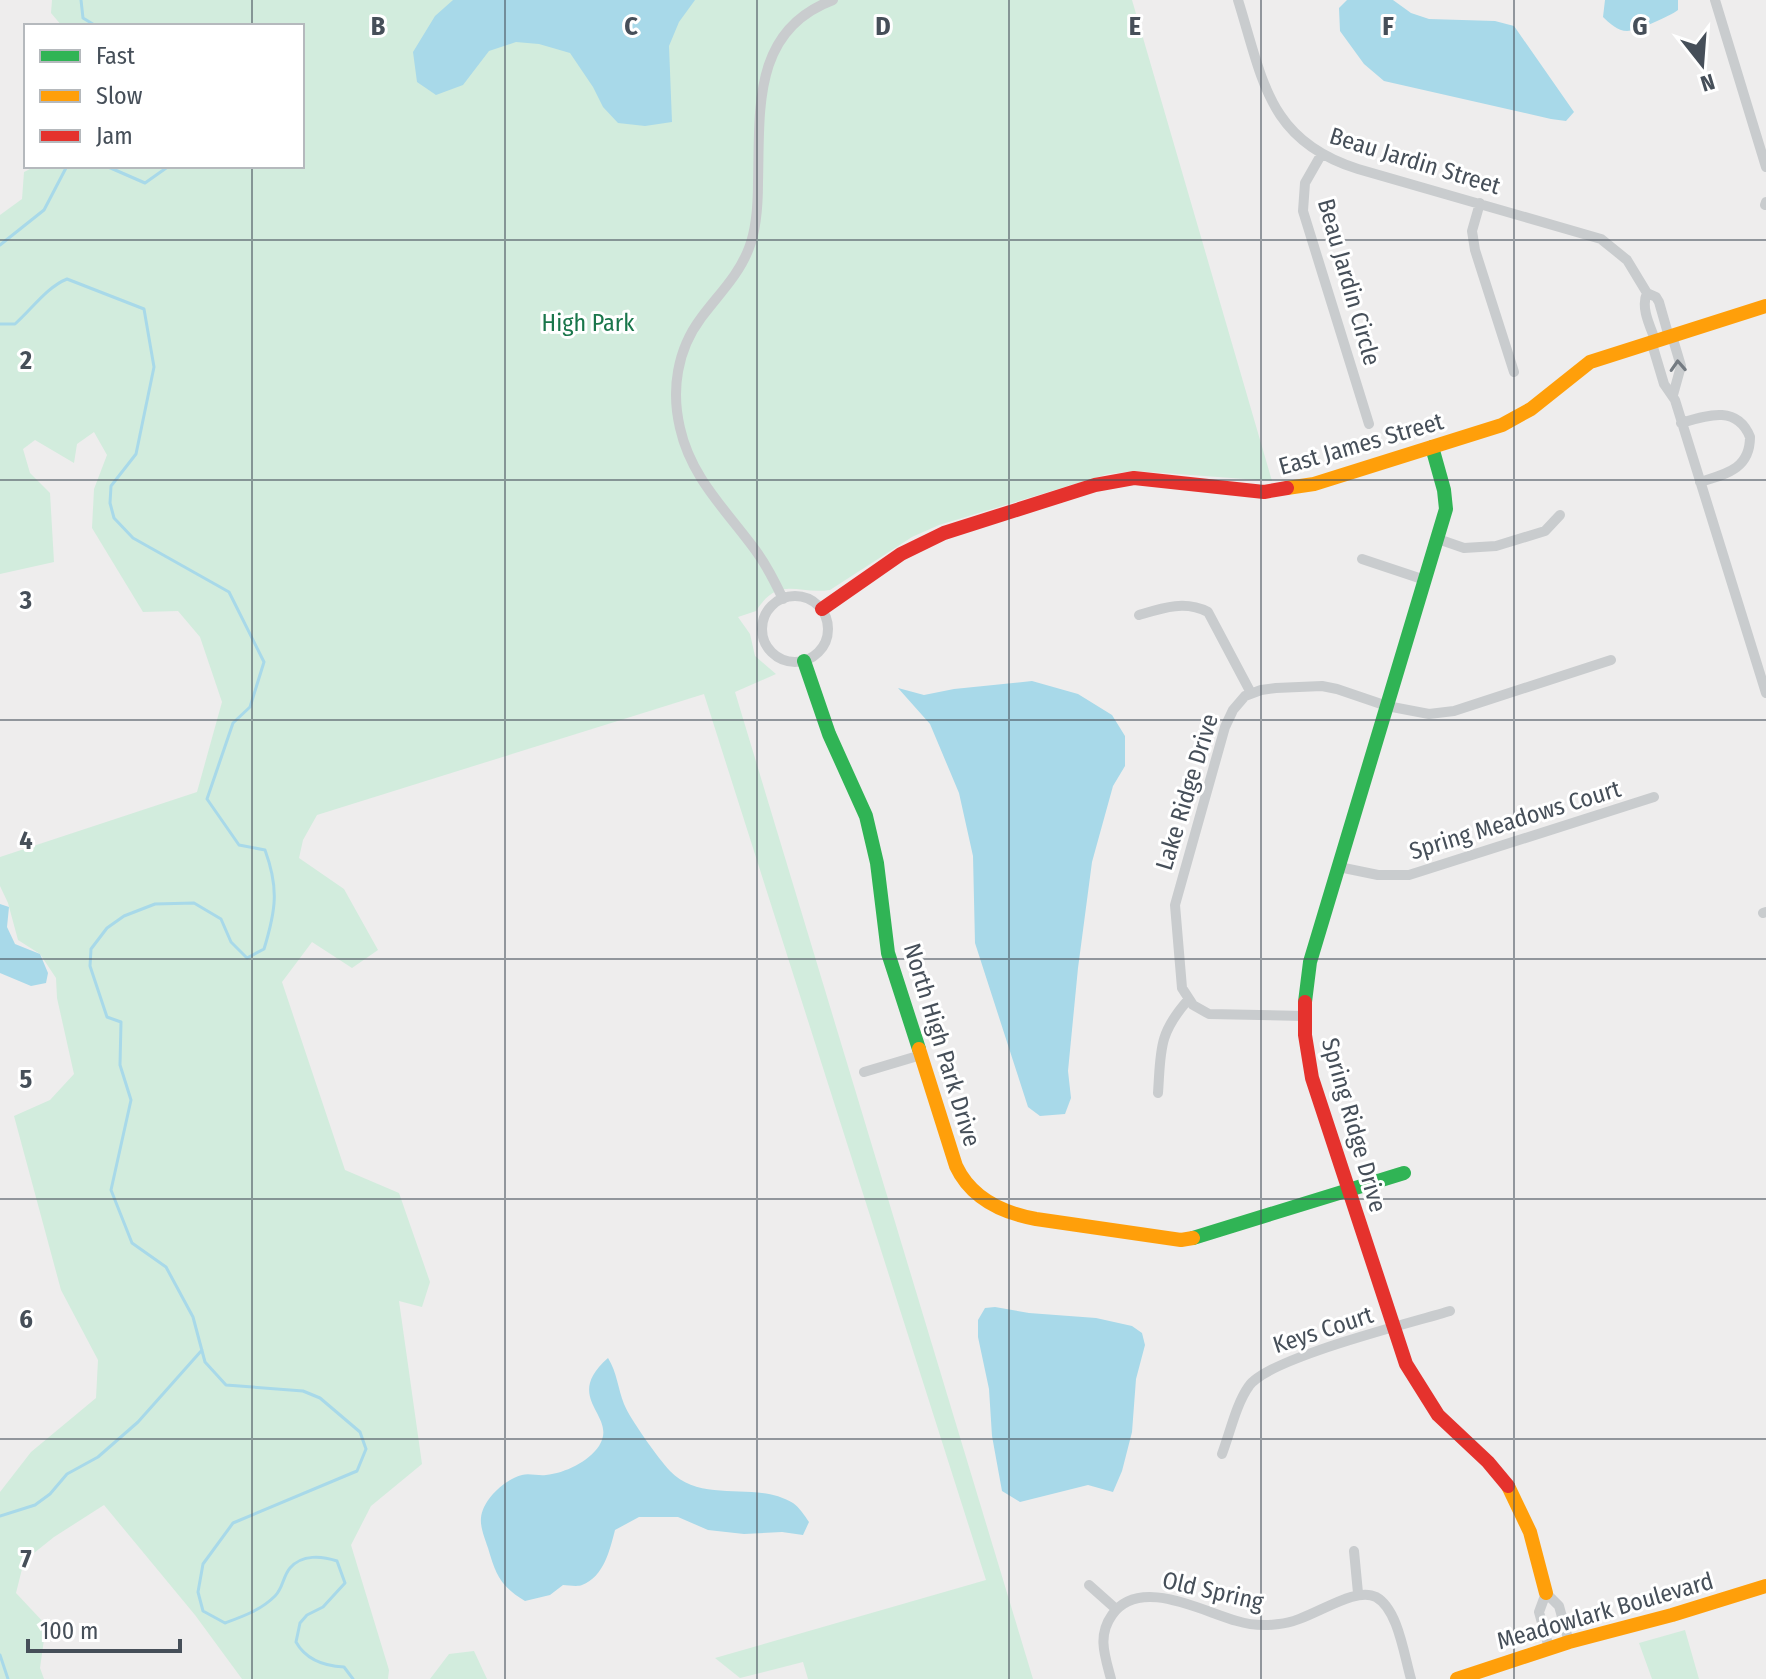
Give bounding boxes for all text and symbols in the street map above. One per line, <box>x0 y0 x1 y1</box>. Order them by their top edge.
text: B <box>371 11 386 42</box>
text: C <box>624 11 638 42</box>
text: D <box>875 11 891 42</box>
text: E <box>1129 11 1141 42</box>
text: F <box>1382 11 1394 42</box>
text: G <box>1632 11 1648 42</box>
legend <box>24 24 304 168</box>
north arrow <box>1662 24 1742 104</box>
text: Fast <box>96 42 135 70</box>
text: N <box>1697 68 1718 97</box>
text: Slow <box>96 82 143 110</box>
text: Jam <box>96 122 133 150</box>
street label: Beau Jardin Street <box>1326 122 1504 200</box>
street label: Beau Jardin Circle <box>1312 195 1386 369</box>
park label: High Park <box>542 309 635 337</box>
text: 2 <box>19 345 32 376</box>
one-way arrow <box>1670 359 1687 372</box>
street label: East James Street <box>1276 407 1447 481</box>
text: 3 <box>19 585 32 616</box>
street label: Lake Ridge Drive <box>1150 710 1224 874</box>
street label: Spring Meadows Court <box>1406 775 1624 865</box>
text: 4 <box>19 825 33 856</box>
street label: North High Park Drive <box>898 940 986 1150</box>
street label: Spring Ridge Drive <box>1316 1035 1392 1215</box>
text: 5 <box>20 1064 33 1095</box>
street label: Keys Court <box>1269 1301 1377 1359</box>
text: 6 <box>19 1304 33 1335</box>
text: 7 <box>20 1544 32 1575</box>
street label: Old Spring <box>1160 1566 1267 1616</box>
street label: Meadowlark Boulevard <box>1494 1567 1716 1655</box>
scale bar <box>28 1603 180 1653</box>
text: 100 m <box>40 1617 98 1645</box>

